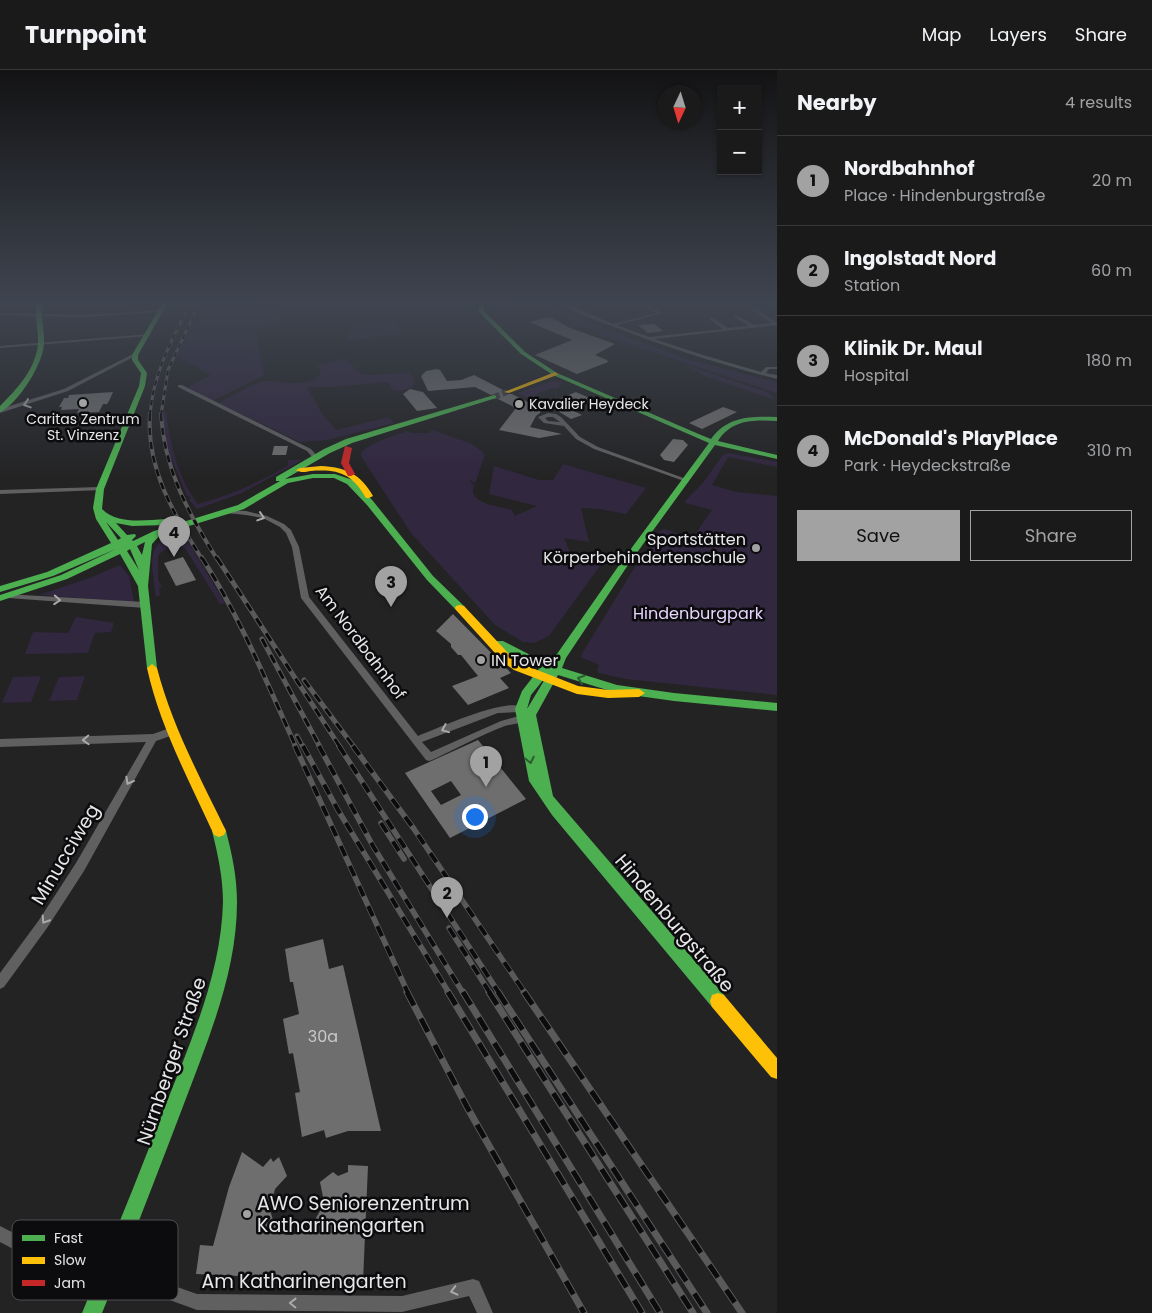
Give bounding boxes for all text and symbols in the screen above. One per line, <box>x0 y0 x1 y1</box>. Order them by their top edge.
text: Turnpoint <box>25 18 146 51</box>
text: Map <box>922 22 962 47</box>
text: Layers <box>990 22 1047 47</box>
text: Share <box>1075 22 1127 47</box>
north arrow <box>657 85 702 130</box>
map controls <box>717 85 762 175</box>
button: + <box>717 85 762 130</box>
text: Nearby <box>797 88 877 117</box>
text: 4 results <box>1065 91 1132 114</box>
button: − <box>717 130 762 175</box>
text: Nordbahnhof <box>844 155 975 182</box>
text: 1 <box>810 169 816 192</box>
text: 20 m <box>1092 169 1132 192</box>
text: Place · Hindenburgstraße <box>844 184 1045 207</box>
text: Ingolstadt Nord <box>844 245 996 272</box>
text: 2 <box>808 259 818 282</box>
text: 60 m <box>1091 259 1132 282</box>
text: Station <box>844 274 900 297</box>
text: Klinik Dr. Maul <box>844 335 983 362</box>
text: 3 <box>808 349 818 372</box>
text: 180 m <box>1086 349 1132 372</box>
text: Hospital <box>844 364 909 387</box>
place label: Kavalier Heydeck <box>529 394 650 414</box>
marker: Caritas Zentrum St. Vinzenz <box>77 397 89 409</box>
one-way arrow <box>23 398 32 408</box>
marker: Kavalier Heydeck <box>513 398 525 410</box>
place label: Caritas Zentrum St. Vinzenz <box>26 409 140 445</box>
text: McDonald's PlayPlace <box>844 425 1058 452</box>
text: 4 <box>808 439 818 462</box>
text: 310 m <box>1087 439 1132 462</box>
text: Park · Heydeckstraße <box>844 454 1011 477</box>
button: Save <box>797 510 960 561</box>
button: Share <box>970 510 1132 561</box>
one-way arrow <box>256 511 265 521</box>
pin: 4 <box>158 516 190 557</box>
place label: Sportstätten Körperbehindertenschule <box>543 528 746 569</box>
marker: Sportstätten Körperbehindertenschule <box>750 542 762 554</box>
pin: 3 <box>375 566 407 607</box>
street label: Am Nordbahnhof <box>310 580 411 704</box>
one-way arrow <box>53 594 61 605</box>
park label: Hindenburgpark <box>633 602 764 625</box>
place label: IN Tower <box>491 649 558 672</box>
marker: IN Tower <box>475 654 487 666</box>
one-way arrow <box>577 675 586 685</box>
one-way arrow <box>441 722 450 733</box>
one-way arrow <box>82 735 90 745</box>
pin: 1 <box>470 746 502 787</box>
one-way arrow <box>524 756 535 765</box>
one-way arrow <box>125 775 135 784</box>
street label: Minucciweg <box>25 799 106 910</box>
your location <box>462 804 488 830</box>
street label: Hindenburgstraße <box>609 848 741 998</box>
pin: 2 <box>431 877 463 918</box>
one-way arrow <box>42 914 51 924</box>
street label: Nürnberger Straße <box>130 974 213 1149</box>
house number: 30a <box>308 1025 338 1048</box>
place label: AWO Seniorenzentrum Katharinengarten <box>257 1190 470 1239</box>
marker: AWO Seniorenzentrum Katharinengarten <box>241 1208 253 1220</box>
legend <box>12 1220 178 1300</box>
text: Fast <box>54 1228 83 1248</box>
text: Slow <box>54 1250 87 1270</box>
street label: Am Katharinengarten <box>201 1268 407 1295</box>
text: Jam <box>54 1273 85 1293</box>
one-way arrow <box>449 1285 458 1296</box>
one-way arrow <box>289 1298 296 1308</box>

